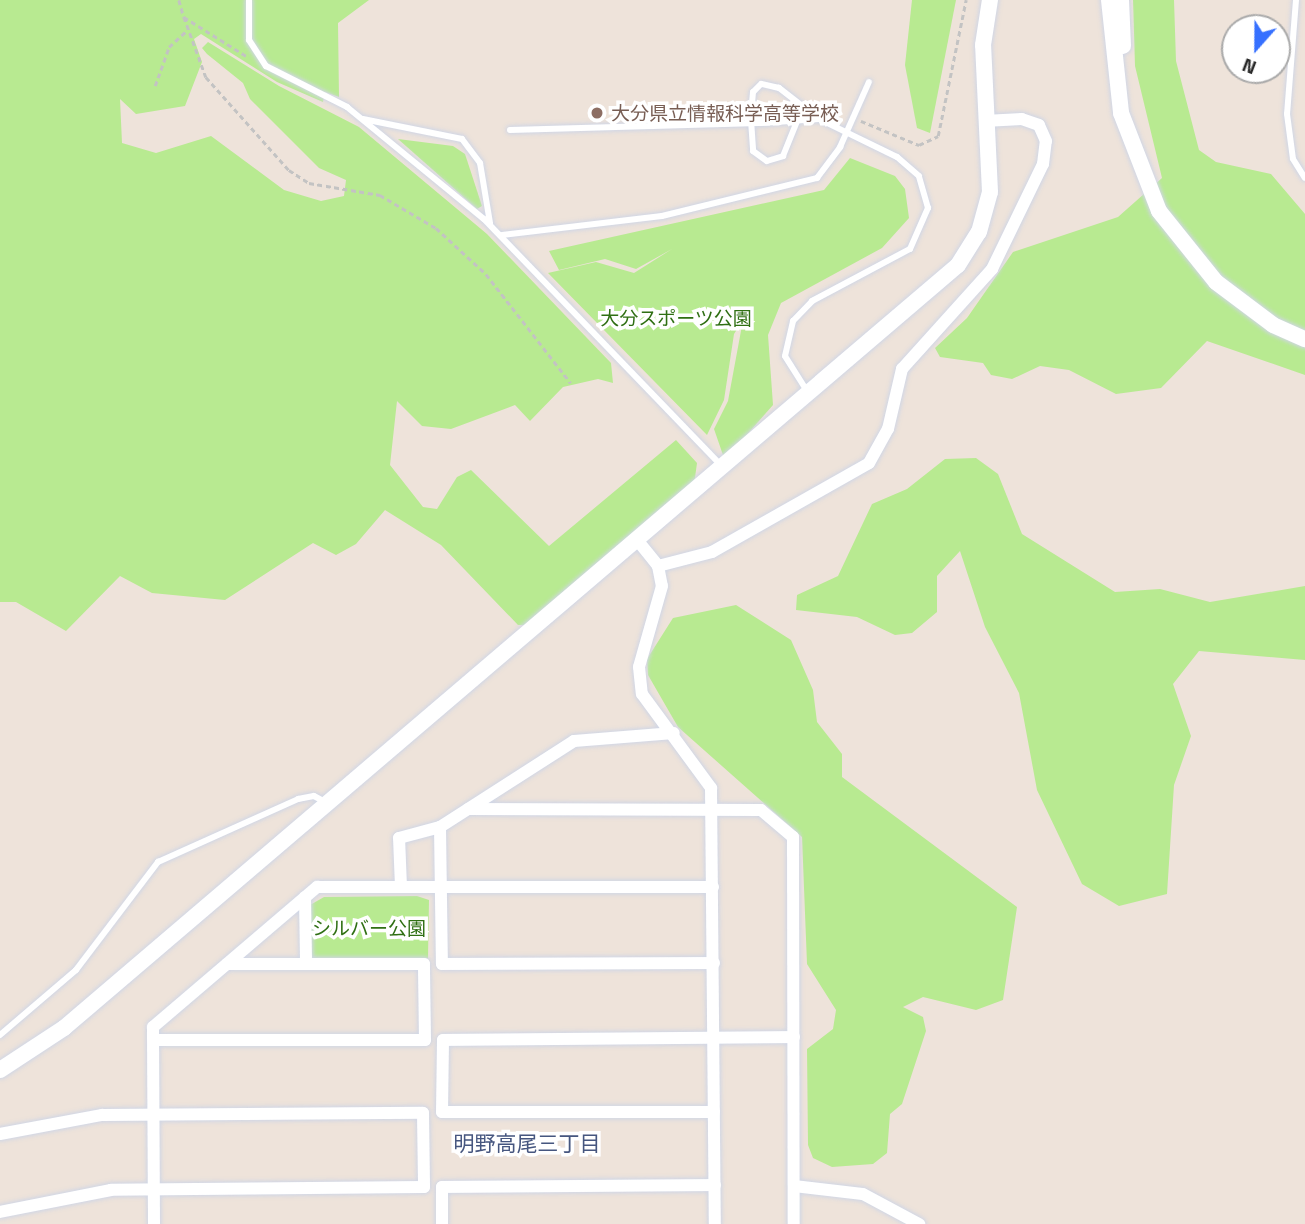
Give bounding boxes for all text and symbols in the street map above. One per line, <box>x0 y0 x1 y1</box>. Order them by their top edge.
north arrow <box>1221 14 1291 84</box>
text: N <box>1238 51 1260 83</box>
place label: 大分県立情報科学高等学校 <box>611 102 839 124</box>
marker: 大分県立情報科学高等学校 <box>589 105 605 121</box>
park label: 大分スポーツ公園 <box>600 307 752 329</box>
park label: シルバー公園 <box>312 917 426 939</box>
district label: 明野高尾三丁目 <box>454 1130 600 1156</box>

